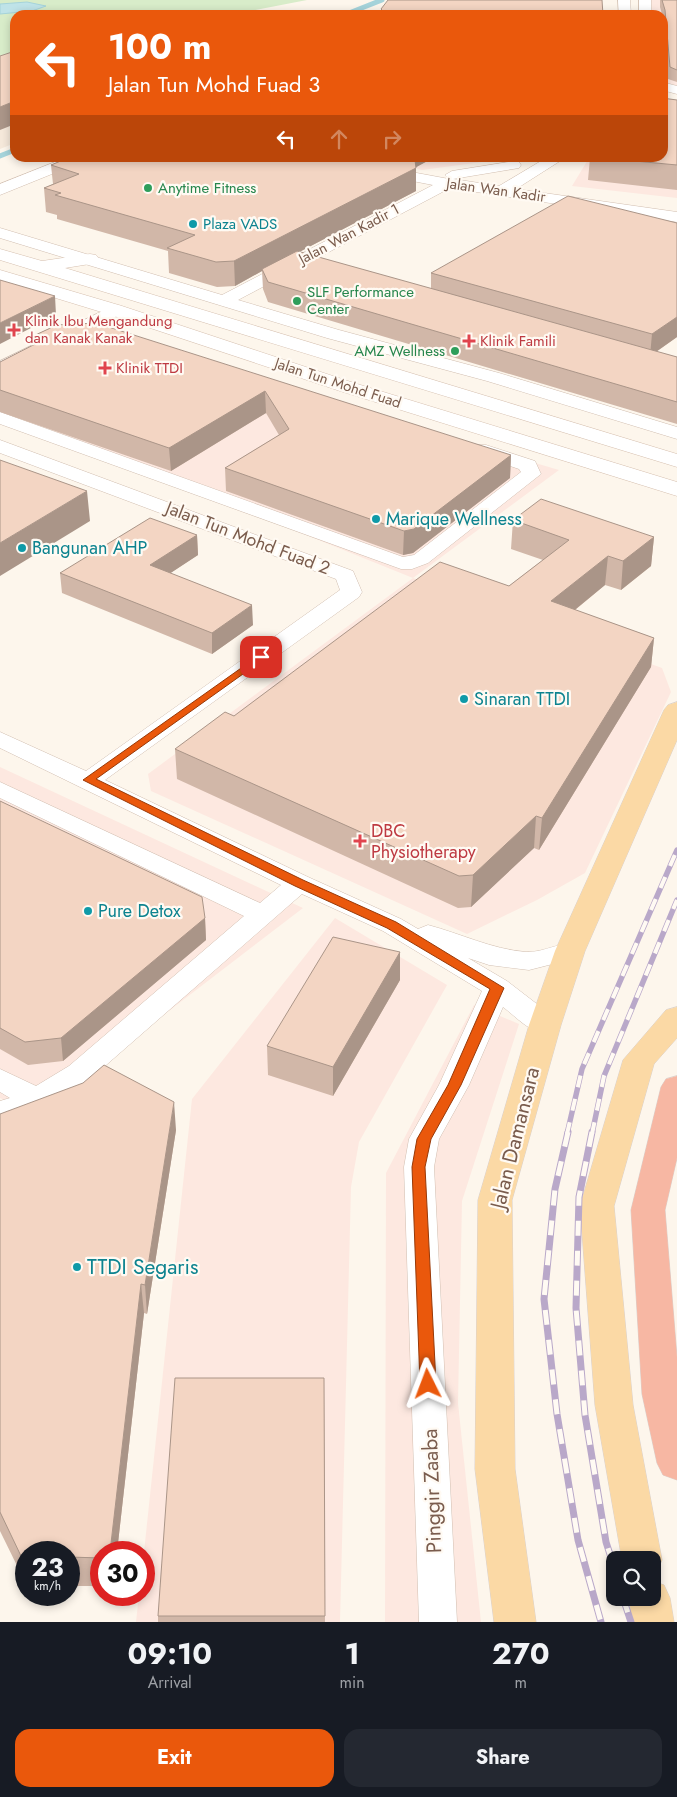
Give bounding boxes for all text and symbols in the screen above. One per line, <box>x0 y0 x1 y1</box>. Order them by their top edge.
text: 100 m <box>108 22 211 72</box>
icon: left <box>25 30 90 95</box>
text: Jalan Tun Mohd Fuad 3 <box>108 68 320 100</box>
icon: left <box>272 125 300 153</box>
icon: ahead <box>325 125 353 153</box>
icon: right <box>378 125 406 153</box>
street label: Jalan Wan Kadir <box>443 172 548 208</box>
place label: Anytime Fitness <box>158 177 256 199</box>
marker: Anytime Fitness <box>142 182 154 194</box>
street label: Jalan Wan Kadir 1 <box>293 198 403 271</box>
place label: Plaza VADS <box>203 213 277 235</box>
marker: Plaza VADS <box>187 218 199 230</box>
place label: SLF Performance Center <box>307 281 414 320</box>
marker: SLF Performance Center <box>291 295 303 307</box>
place label: Klinik Ibu Mengandung dan Kanak Kanak <box>25 310 173 349</box>
marker: Klinik Ibu Mengandung dan Kanak Kanak <box>7 323 21 337</box>
place label: Klinik Famili <box>480 330 556 352</box>
marker: Klinik Famili <box>462 334 476 348</box>
place label: AMZ Wellness <box>354 340 445 362</box>
marker: AMZ Wellness <box>449 345 461 357</box>
street label: Jalan Tun Mohd Fuad <box>270 352 404 414</box>
place label: Klinik TTDI <box>116 357 183 379</box>
marker: Klinik TTDI <box>98 361 112 375</box>
street label: Jalan Tun Mohd Fuad 2 <box>160 494 334 581</box>
place label: Marique Wellness <box>386 506 522 532</box>
marker: Marique Wellness <box>370 513 382 525</box>
place label: Bangunan AHP <box>32 535 148 561</box>
marker: Bangunan AHP <box>16 542 28 554</box>
pin <box>240 636 282 678</box>
icon: arrive <box>247 643 275 671</box>
place label: Sinaran TTDI <box>474 686 570 712</box>
marker: Sinaran TTDI <box>458 693 470 705</box>
place label: DBC Physiotherapy <box>371 818 476 865</box>
marker: DBC Physiotherapy <box>353 834 367 848</box>
place label: Pure Detox <box>98 898 181 924</box>
marker: Pure Detox <box>82 905 94 917</box>
street label: Jalan Damansara <box>482 1064 547 1215</box>
place label: TTDI Segaris <box>87 1252 198 1282</box>
marker: TTDI Segaris <box>71 1261 83 1273</box>
position arrow <box>401 1357 453 1409</box>
street label: Pinggir Zaaba <box>415 1428 449 1554</box>
speed limit sign: 30 <box>90 1541 155 1606</box>
text: 23 <box>32 1549 63 1585</box>
map controls <box>606 1551 661 1606</box>
button: search <box>606 1551 661 1606</box>
text: km/h <box>34 1577 61 1595</box>
text: 09:10 <box>127 1632 212 1675</box>
text: 1 <box>344 1632 360 1675</box>
text: 270 <box>492 1632 550 1675</box>
text: Arrival <box>148 1671 192 1694</box>
text: min <box>340 1671 365 1694</box>
text: m <box>515 1671 527 1694</box>
button: Exit <box>15 1729 334 1787</box>
button: Share <box>344 1729 662 1787</box>

